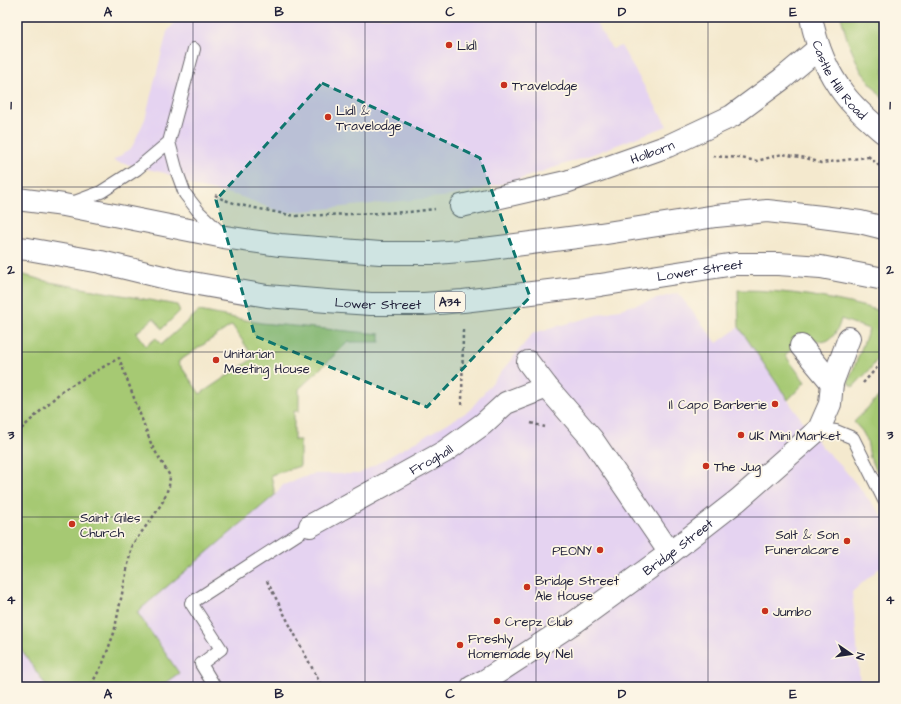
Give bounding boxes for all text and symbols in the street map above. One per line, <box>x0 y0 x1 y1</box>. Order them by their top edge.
text: A <box>104 3 113 21</box>
text: B <box>274 3 284 21</box>
text: C <box>445 3 455 21</box>
text: D <box>618 3 627 21</box>
text: E <box>789 3 797 21</box>
place label: Lidl <box>457 37 477 55</box>
street label: Castle Hill Road <box>807 38 871 124</box>
marker: Lidl <box>444 40 454 50</box>
place label: Travelodge <box>512 77 577 96</box>
marker: Travelodge <box>499 80 509 90</box>
text: 1 <box>10 96 12 114</box>
text: 1 <box>889 96 891 114</box>
place label: Lidl & Travelodge <box>336 102 401 136</box>
marker: Lidl & Travelodge <box>323 112 333 122</box>
street label: Holborn <box>628 136 678 169</box>
street label: Lower Street <box>656 256 743 286</box>
text: 2 <box>6 261 15 279</box>
text: 2 <box>885 261 894 279</box>
road number: A34 <box>435 292 465 312</box>
street label: Lower Street <box>334 294 422 314</box>
place label: Unitarian Meeting House <box>224 345 310 379</box>
marker: Unitarian Meeting House <box>211 355 221 365</box>
place label: Il Capo Barberie <box>669 396 767 414</box>
marker: Il Capo Barberie <box>770 399 780 409</box>
text: 3 <box>7 426 15 444</box>
text: 3 <box>886 426 894 444</box>
place label: UK Mini Market <box>749 427 841 445</box>
marker: UK Mini Market <box>736 430 746 440</box>
street label: Froghall <box>406 440 457 479</box>
place label: The Jug <box>714 458 761 477</box>
marker: The Jug <box>701 461 711 471</box>
place label: Saint Giles Church <box>80 509 141 542</box>
street label: Bridge Street <box>639 514 718 580</box>
marker: Saint Giles Church <box>67 519 77 529</box>
place label: Salt & Son Funeralcare <box>765 526 839 559</box>
marker: Salt & Son Funeralcare <box>842 536 852 546</box>
place label: PEONY <box>552 542 592 560</box>
marker: PEONY <box>595 545 605 555</box>
place label: Bridge Street Ale House <box>535 572 620 605</box>
marker: Bridge Street Ale House <box>522 582 532 592</box>
text: 4 <box>7 591 16 609</box>
text: 4 <box>886 591 895 609</box>
place label: Jumbo <box>773 603 812 621</box>
marker: Jumbo <box>760 606 770 616</box>
place label: Crepz Club <box>505 613 573 631</box>
marker: Crepz Club <box>492 616 502 626</box>
place label: Freshly Homemade by Nel <box>468 630 573 664</box>
north arrow <box>831 634 871 674</box>
marker: Freshly Homemade by Nel <box>455 640 465 650</box>
text: N <box>852 651 868 661</box>
text: A <box>104 685 113 703</box>
text: B <box>274 685 284 703</box>
text: C <box>445 685 455 703</box>
text: D <box>618 685 627 703</box>
text: E <box>789 685 797 703</box>

